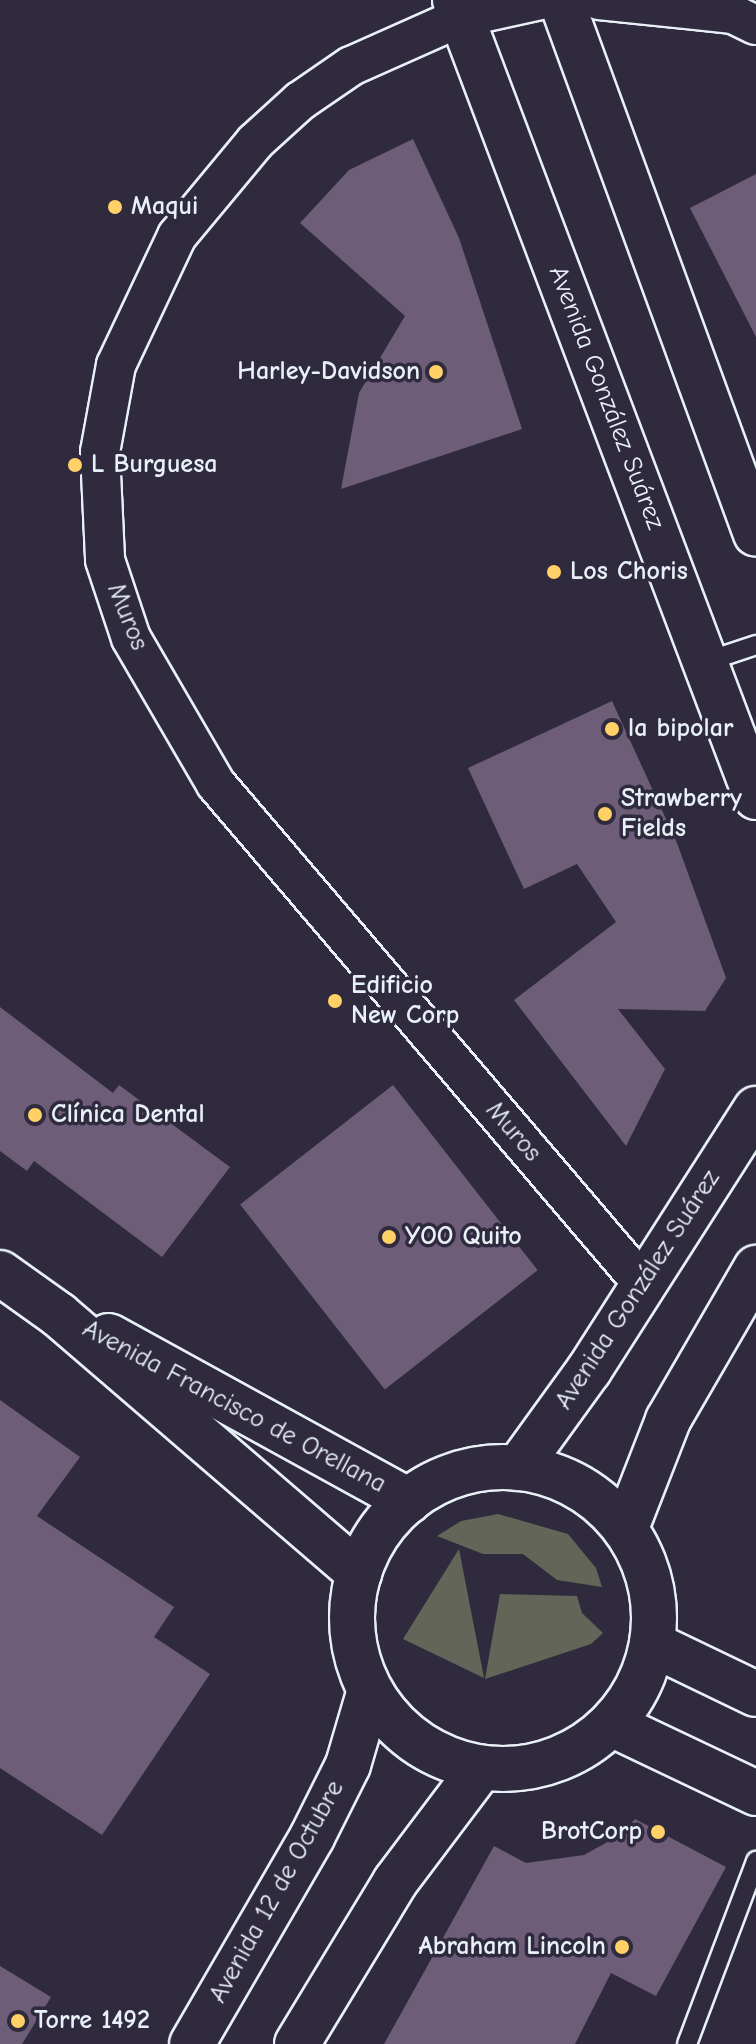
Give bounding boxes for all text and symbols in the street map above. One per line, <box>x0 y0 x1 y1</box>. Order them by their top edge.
place label: Maqui <box>131 191 198 223</box>
marker: Maqui <box>106 198 124 216</box>
street label: Avenida González Suárez <box>541 262 671 534</box>
place label: Harley-Davidson <box>237 356 420 388</box>
marker: Harley-Davidson <box>427 363 445 381</box>
place label: L Burguesa <box>91 449 217 481</box>
marker: L Burguesa <box>66 456 84 474</box>
place label: Los Choris <box>570 556 688 588</box>
marker: Los Choris <box>545 563 563 581</box>
street label: Muros <box>100 579 154 655</box>
place label: la bipolar <box>628 713 733 745</box>
marker: la bipolar <box>603 720 621 738</box>
place label: Strawberry Fields <box>621 783 742 844</box>
marker: Strawberry Fields <box>596 805 614 823</box>
place label: Edificio New Corp <box>351 970 459 1032</box>
marker: Edificio New Corp <box>326 992 344 1010</box>
street label: Muros <box>478 1096 548 1168</box>
place label: Clínica Dental <box>51 1099 205 1131</box>
marker: Clínica Dental <box>26 1106 44 1124</box>
street label: Avenida González Suárez <box>549 1164 727 1416</box>
place label: YOO Quito <box>405 1221 522 1253</box>
marker: YOO Quito <box>380 1228 398 1246</box>
street label: Avenida Francisco de Orellana <box>77 1314 391 1500</box>
street label: Avenida 12 de Octubre <box>203 1775 351 2009</box>
place label: BrotCorp <box>541 1816 642 1848</box>
marker: BrotCorp <box>649 1823 667 1841</box>
place label: Abraham Lincoln <box>419 1931 606 1963</box>
marker: Abraham Lincoln <box>613 1938 631 1956</box>
place label: Torre 1492 <box>34 2005 150 2037</box>
marker: Torre 1492 <box>9 2012 27 2030</box>

